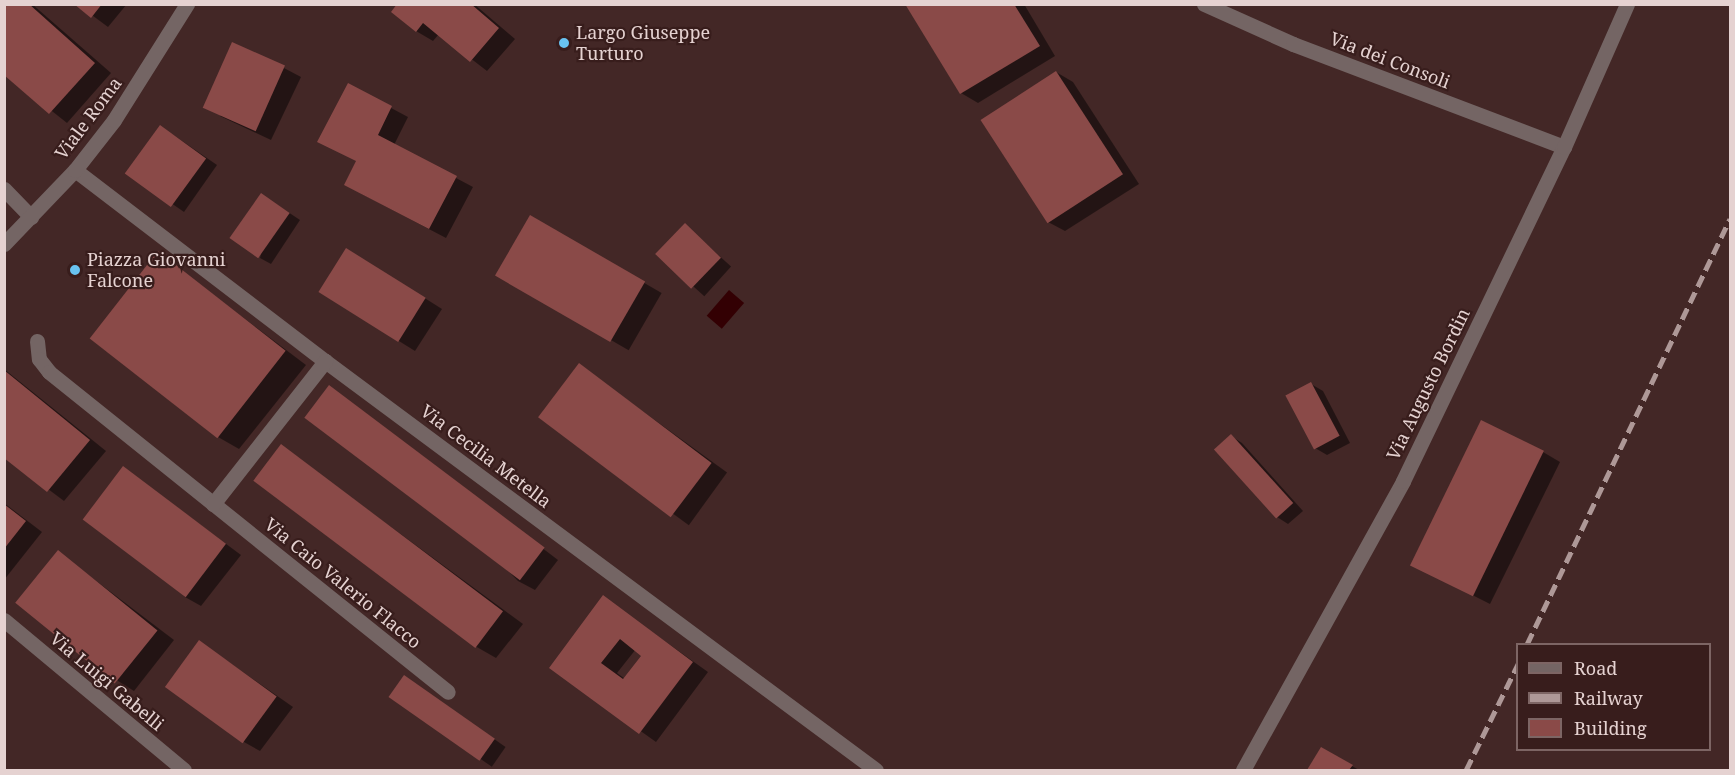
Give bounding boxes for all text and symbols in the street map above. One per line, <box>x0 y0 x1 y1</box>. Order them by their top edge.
place label: Largo Giuseppe Turturo <box>576 22 710 64</box>
street label: Via dei Consoli <box>1327 27 1453 93</box>
marker: Largo Giuseppe Turturo <box>557 36 571 50</box>
street label: Viale Roma <box>50 73 126 163</box>
place label: Piazza Giovanni Falcone <box>87 249 226 292</box>
marker: Piazza Giovanni Falcone <box>68 263 82 277</box>
street label: Via Augusto Bordin <box>1382 305 1474 463</box>
street label: Via Cecilia Metella <box>416 400 556 512</box>
street label: Via Caio Valerio Flacco <box>260 513 426 653</box>
street label: Via Luigi Gabelli <box>46 627 168 735</box>
legend <box>1516 643 1711 751</box>
text: Road <box>1574 656 1617 680</box>
text: Railway <box>1574 686 1643 710</box>
text: Building <box>1574 716 1647 740</box>

